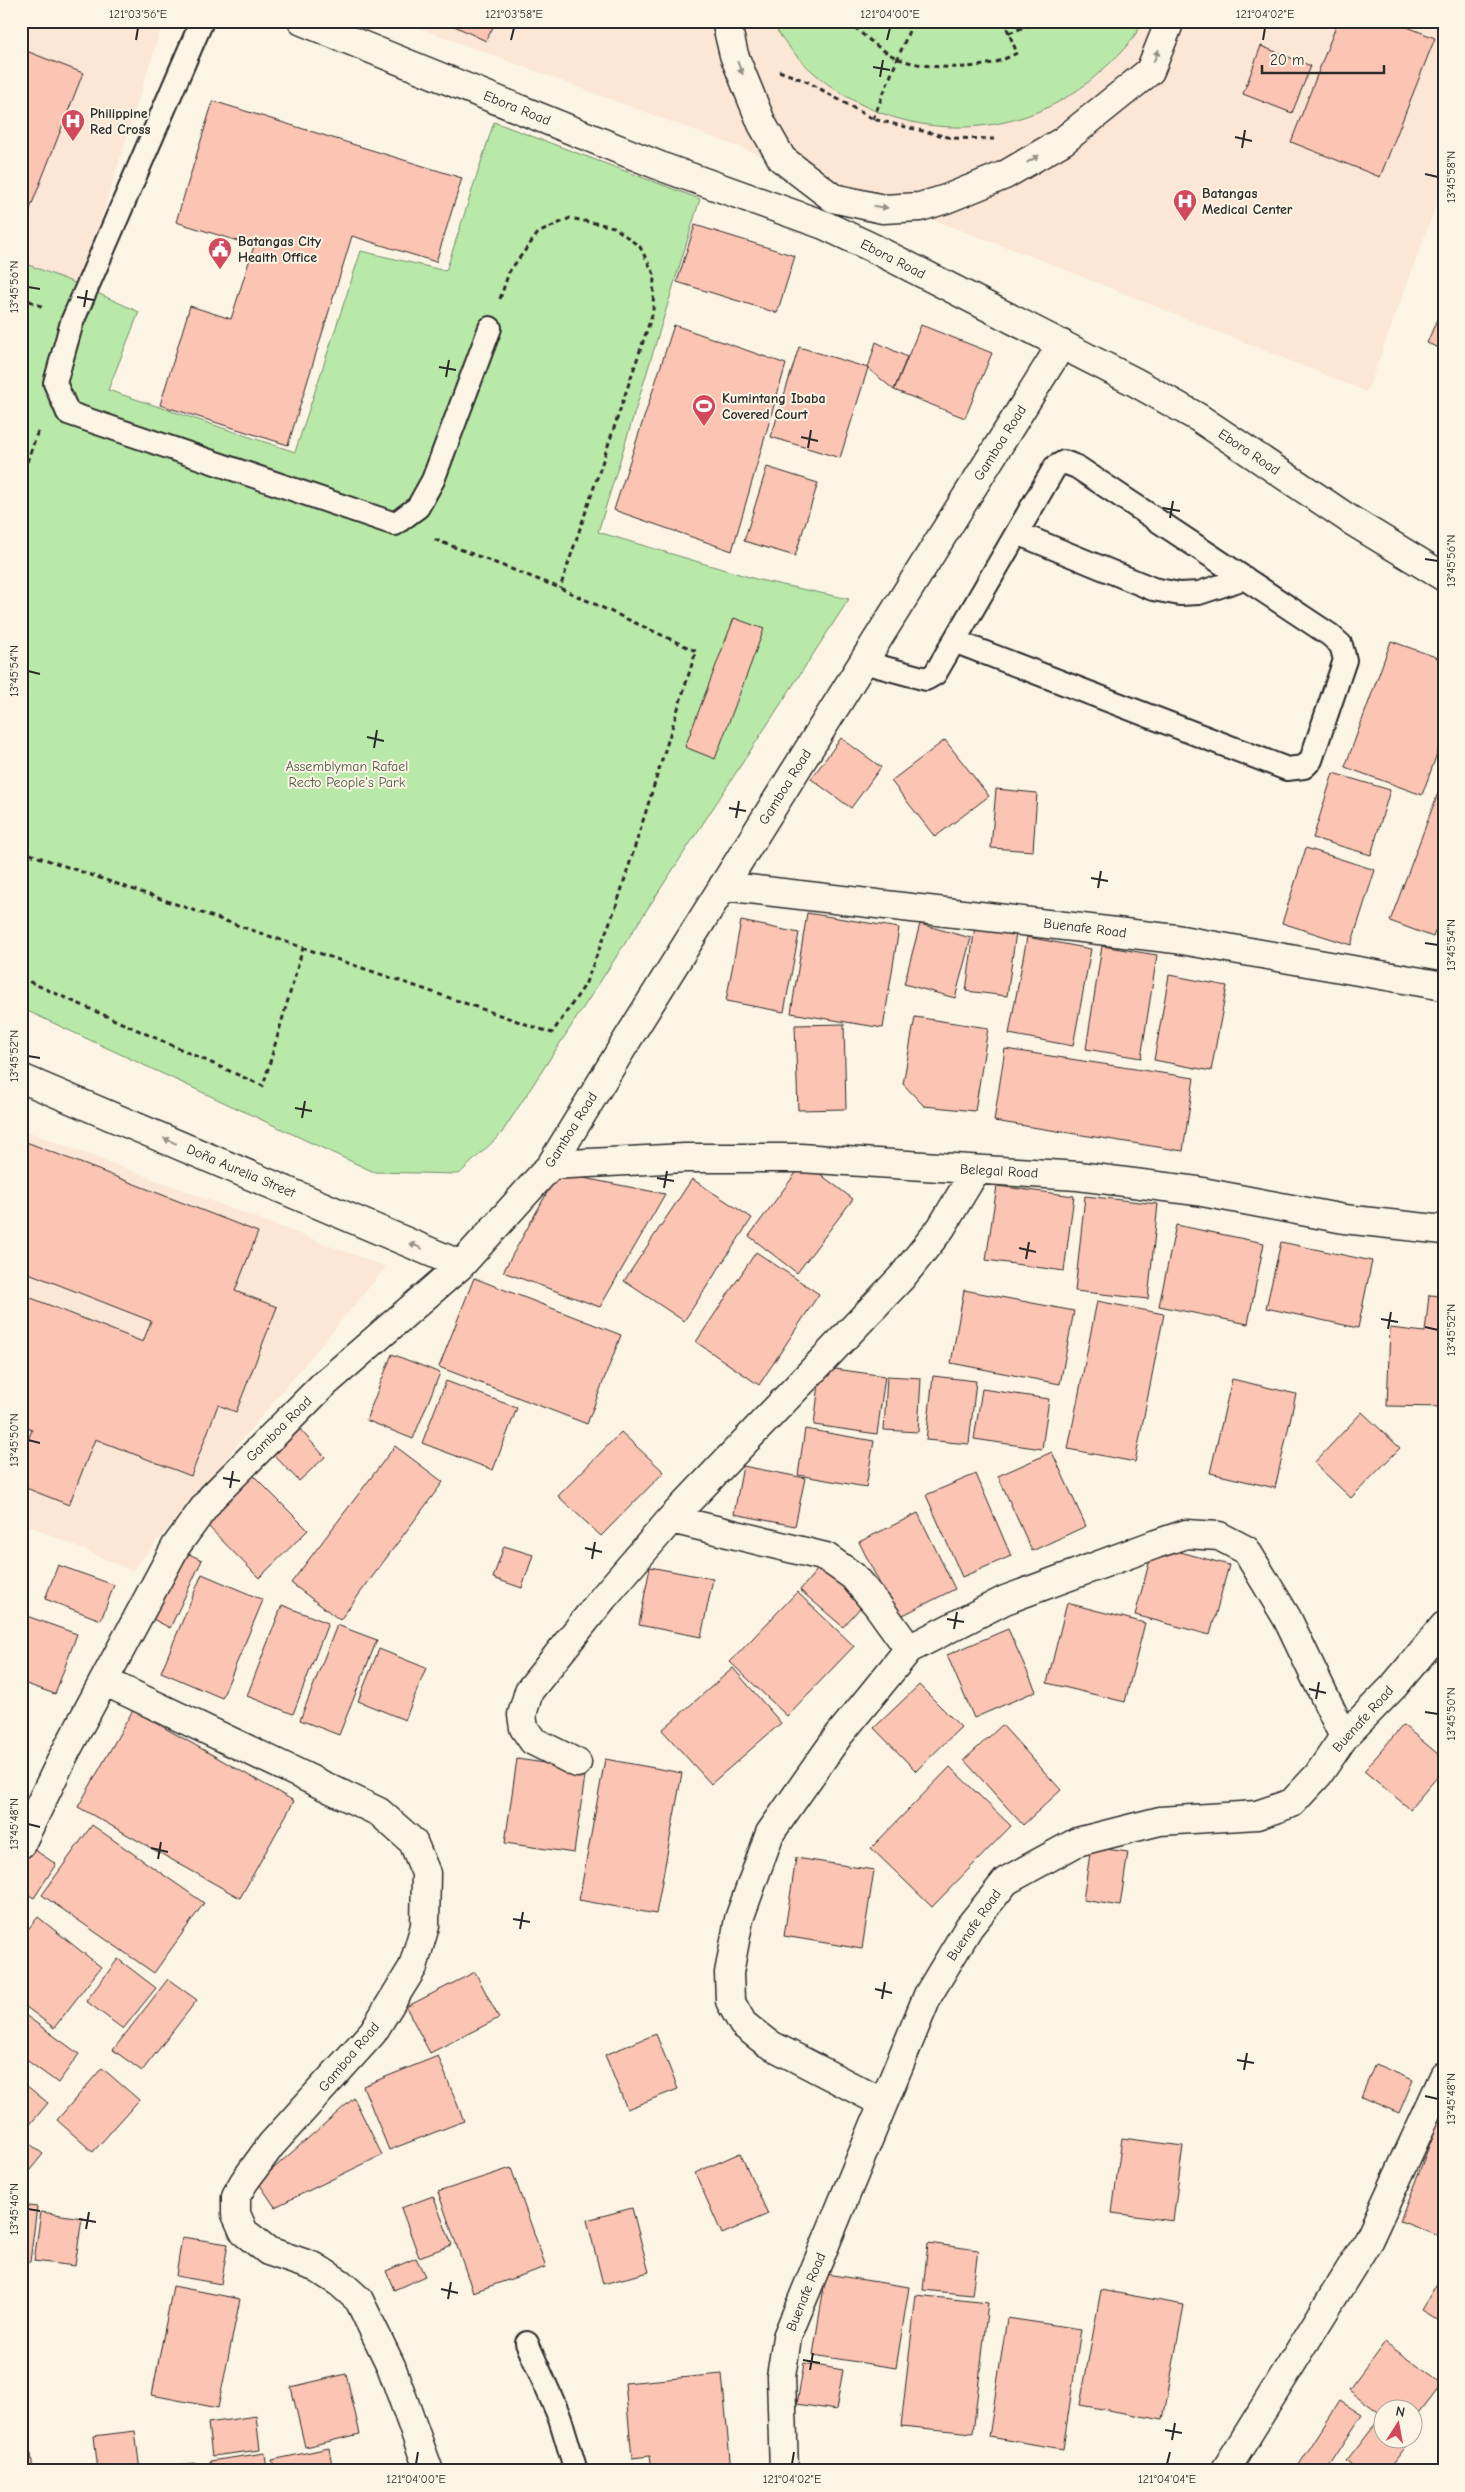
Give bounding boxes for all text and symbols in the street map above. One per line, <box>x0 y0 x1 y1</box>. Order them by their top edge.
text: 121°03'56"E <box>109 7 167 21</box>
text: 121°03'58"E <box>485 7 543 21</box>
text: 121°04'00"E <box>860 7 920 21</box>
text: 121°04'02"E <box>1236 7 1294 21</box>
scale bar <box>1262 42 1385 74</box>
one-way arrow <box>1152 48 1160 63</box>
text: 20 m <box>1270 51 1304 69</box>
one-way arrow <box>736 61 744 75</box>
street label: Ebora Road <box>481 87 553 129</box>
place label: Philippine Red Cross <box>90 105 150 138</box>
hospital icon: Philippine Red Cross <box>60 108 86 142</box>
text: 13°45'58"N <box>1444 151 1458 203</box>
one-way arrow <box>1026 154 1039 163</box>
place label: Batangas Medical Center <box>1202 185 1293 218</box>
hospital icon: Batangas Medical Center <box>1172 188 1198 222</box>
one-way arrow <box>873 203 889 211</box>
place label: Batangas City Health Office <box>238 233 322 266</box>
street label: Ebora Road <box>858 235 928 283</box>
public building icon: Batangas City Health Office <box>207 236 233 270</box>
text: 13°45'56"N <box>7 261 21 313</box>
place label: Kumintang Ibaba Covered Court <box>722 390 826 423</box>
sports icon: Kumintang Ibaba Covered Court <box>691 393 717 427</box>
street label: Gamboa Road <box>970 402 1030 484</box>
street label: Ebora Road <box>1215 425 1283 479</box>
text: 13°45'56"N <box>1444 535 1458 587</box>
text: 13°45'54"N <box>7 645 21 697</box>
street label: Gamboa Road <box>755 746 815 828</box>
park label: Assemblyman Rafael Recto People's Park <box>286 758 408 791</box>
street label: Buenafe Road <box>1043 914 1127 942</box>
text: 13°45'54"N <box>1444 919 1458 971</box>
text: 13°45'52"N <box>7 1030 21 1082</box>
street label: Gamboa Road <box>541 1089 601 1171</box>
one-way arrow <box>163 1137 177 1145</box>
street label: Doña Aurelia Street <box>184 1140 299 1202</box>
street label: Belegal Road <box>959 1160 1039 1182</box>
one-way arrow <box>409 1241 423 1249</box>
text: 13°45'52"N <box>1444 1304 1458 1356</box>
street label: Gamboa Road <box>243 1393 315 1465</box>
text: 13°45'50"N <box>7 1413 21 1467</box>
street label: Buenafe Road <box>1329 1682 1397 1756</box>
text: 13°45'50"N <box>1444 1687 1458 1741</box>
text: 13°45'48"N <box>7 1798 21 1850</box>
street label: Buenafe Road <box>943 1886 1005 1964</box>
street label: Gamboa Road <box>315 2019 383 2095</box>
text: 13°45'48"N <box>1444 2073 1458 2125</box>
text: 13°45'46"N <box>7 2183 21 2235</box>
street label: Buenafe Road <box>782 2250 830 2334</box>
north arrow <box>1372 2400 1422 2450</box>
text: N <box>1394 2403 1406 2421</box>
text: 121°04'00"E <box>386 2472 446 2486</box>
text: 121°04'02"E <box>763 2472 821 2486</box>
text: 121°04'04"E <box>1138 2472 1196 2486</box>

